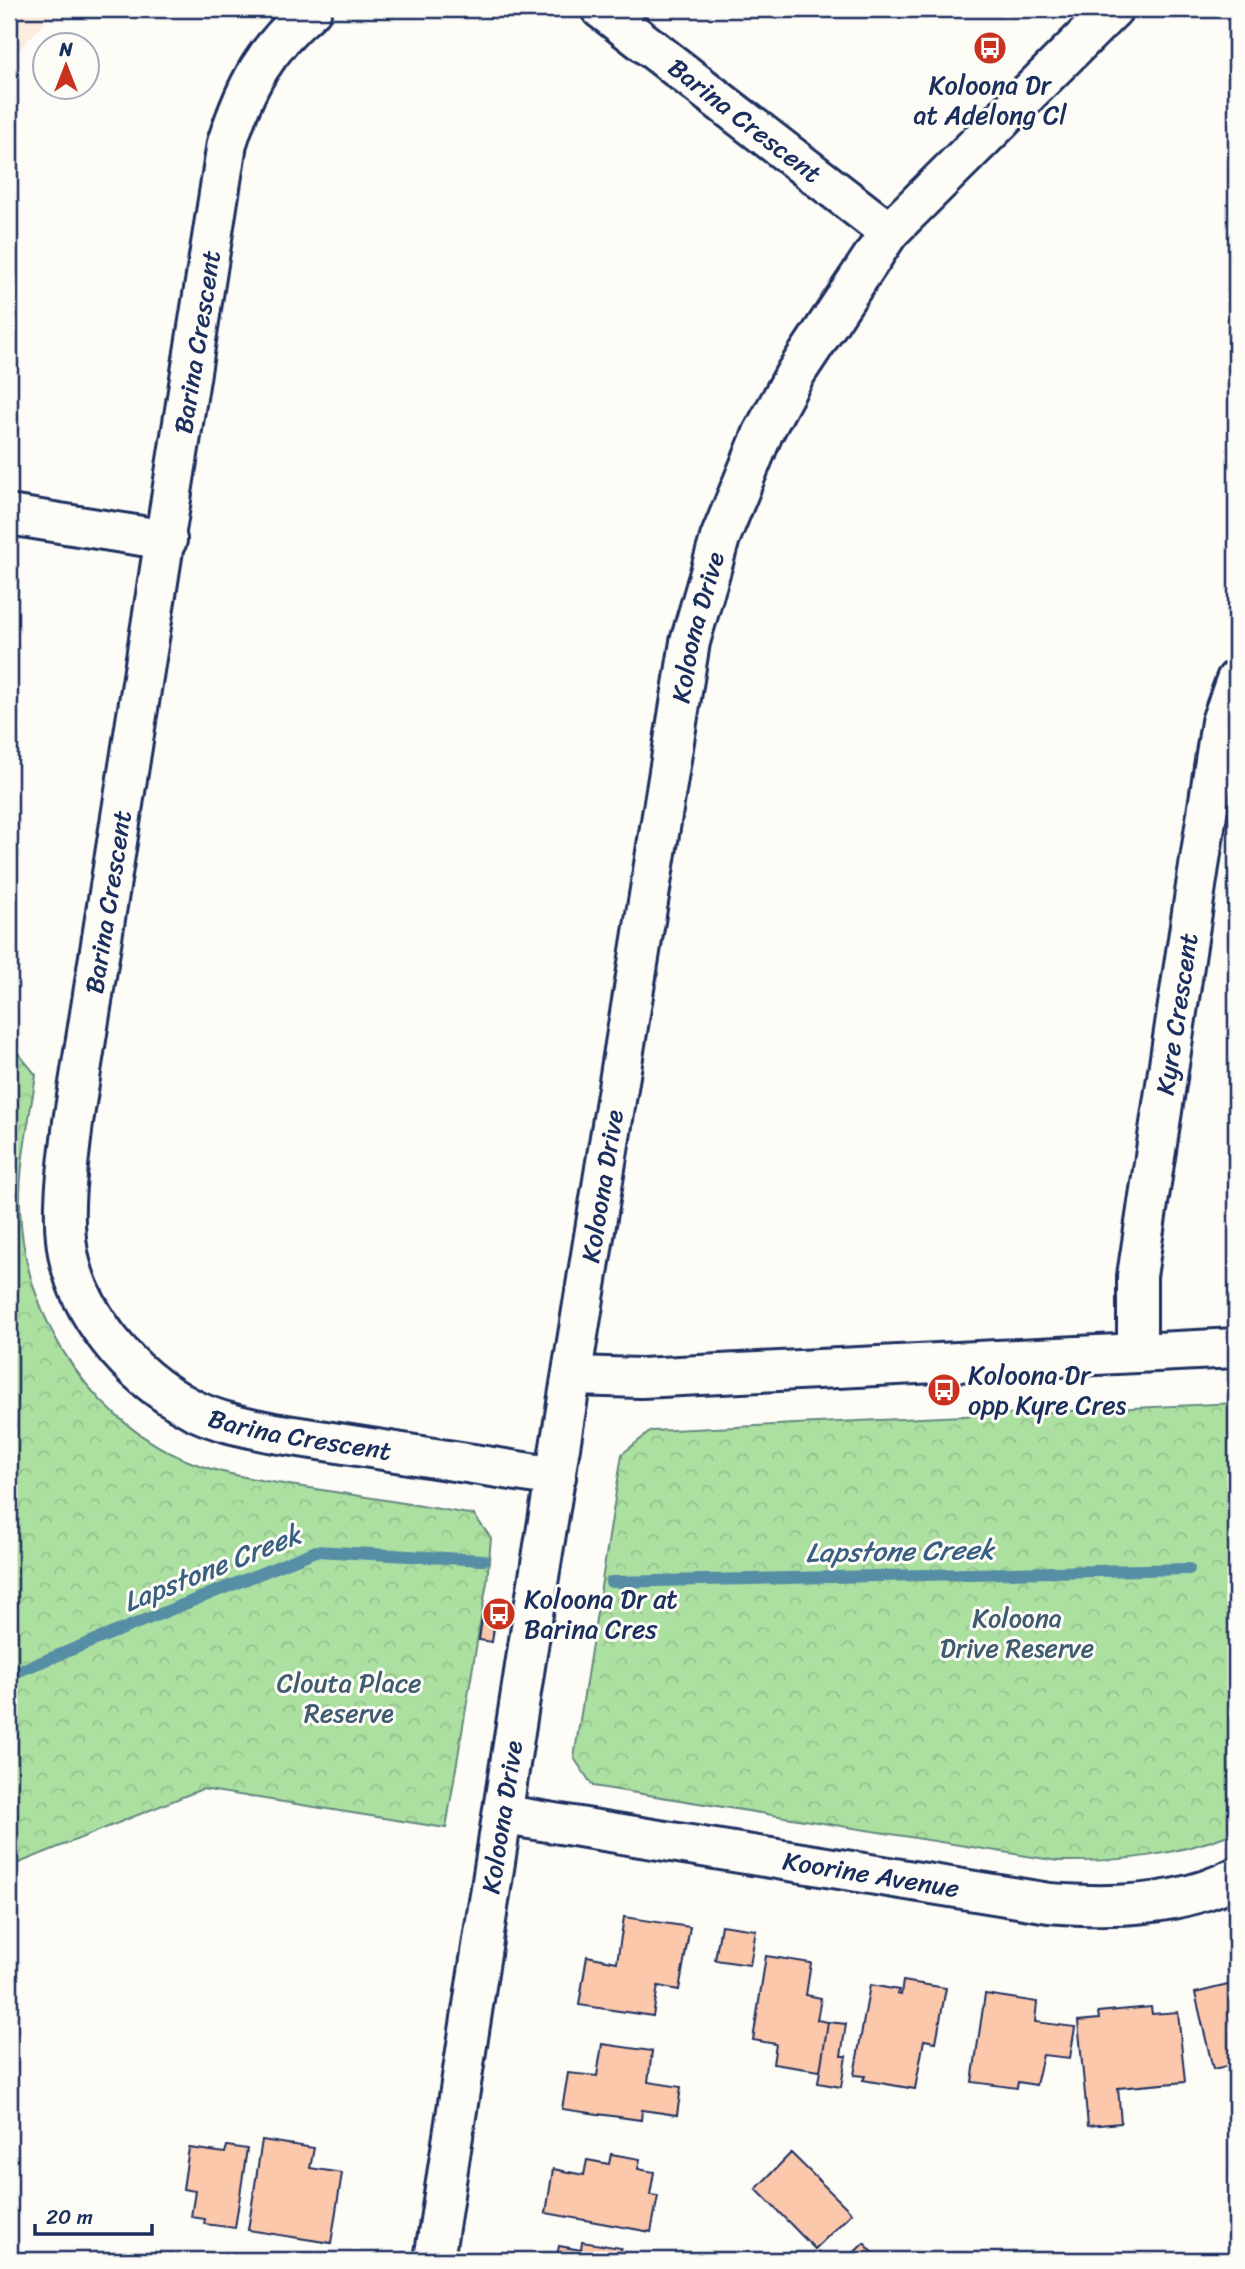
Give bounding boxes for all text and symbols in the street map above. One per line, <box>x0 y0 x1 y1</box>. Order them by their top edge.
bus stop icon: Koloona Dr at Adelong Cl <box>971 29 1009 67</box>
north arrow <box>32 32 102 102</box>
text: N <box>58 33 73 66</box>
street label: Barina Crescent <box>658 46 832 195</box>
place label: Koloona Dr at Adelong Cl <box>913 62 1067 138</box>
street label: Barina Crescent <box>160 247 234 437</box>
street label: Koloona Drive <box>658 546 738 706</box>
street label: Barina Crescent <box>71 807 145 997</box>
street label: Kyre Crescent <box>1142 930 1212 1098</box>
street label: Koloona Drive <box>567 1106 637 1266</box>
place label: Koloona Dr opp Kyre Cres <box>968 1352 1127 1428</box>
bus stop icon: Koloona Dr opp Kyre Cres <box>925 1371 963 1409</box>
street label: Barina Crescent <box>202 1395 395 1474</box>
water label: Lapstone Creek <box>115 1509 311 1626</box>
water label: Lapstone Creek <box>805 1525 997 1577</box>
place label: Koloona Dr at Barina Cres <box>524 1576 678 1652</box>
bus stop icon: Koloona Dr at Barina Cres <box>480 1595 518 1633</box>
park label: Koloona Drive Reserve <box>940 1595 1094 1671</box>
park label: Clouta Place Reserve <box>277 1660 421 1736</box>
street label: Koloona Drive <box>467 1737 536 1897</box>
street label: Koorine Avenue <box>780 1837 963 1911</box>
scale bar <box>35 2192 152 2236</box>
text: 20 m <box>46 2198 93 2236</box>

